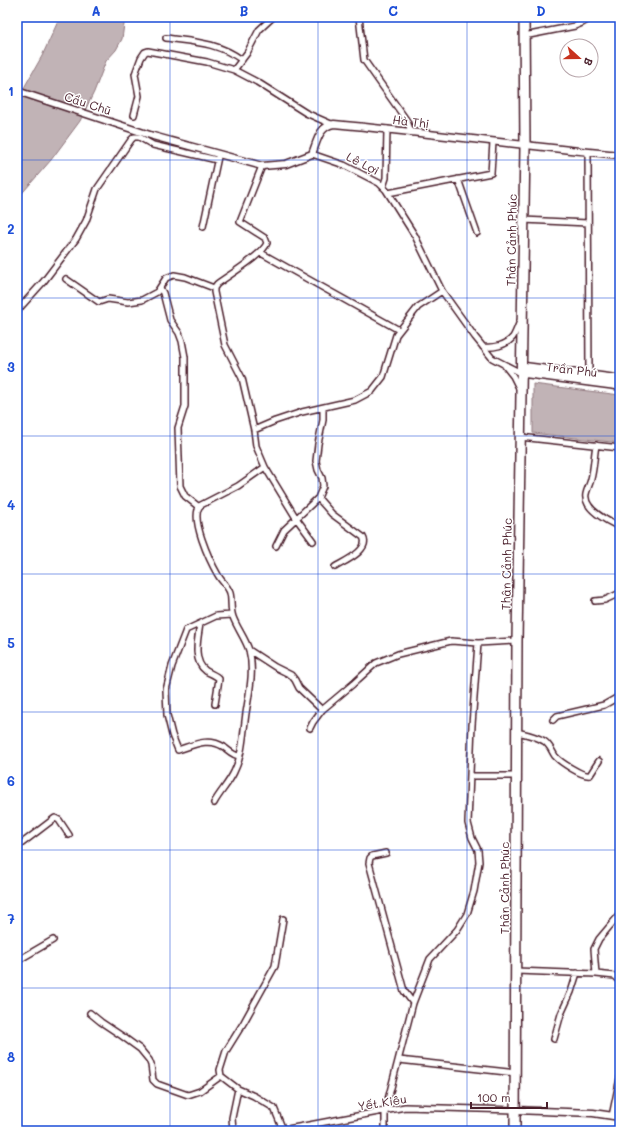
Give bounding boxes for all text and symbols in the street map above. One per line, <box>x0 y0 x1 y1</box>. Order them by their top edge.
text: A <box>91 2 101 19</box>
text: B <box>240 2 249 19</box>
text: C <box>388 2 398 19</box>
text: D <box>536 2 546 19</box>
north arrow <box>559 38 599 78</box>
text: B <box>580 56 597 68</box>
text: 1 <box>8 82 14 99</box>
street label: Cầu Chũ <box>63 88 113 118</box>
street label: Hà Thị <box>392 111 430 131</box>
street label: Lê Lợi <box>344 148 382 178</box>
street label: Thân Cảnh Phúc <box>502 194 520 286</box>
text: 2 <box>7 220 15 237</box>
text: 3 <box>7 358 15 375</box>
street label: Trần Phú <box>546 358 598 380</box>
text: 4 <box>7 496 15 513</box>
street label: Thân Cảnh Phúc <box>497 518 515 610</box>
text: 5 <box>7 634 15 651</box>
text: 6 <box>7 772 15 789</box>
street label: Thân Cảnh Phúc <box>496 842 512 934</box>
text: 7 <box>7 910 15 927</box>
text: 8 <box>7 1048 15 1065</box>
scale bar <box>471 1084 547 1110</box>
text: 100 m <box>477 1089 511 1105</box>
street label: Yết Kiêu <box>356 1090 408 1114</box>

